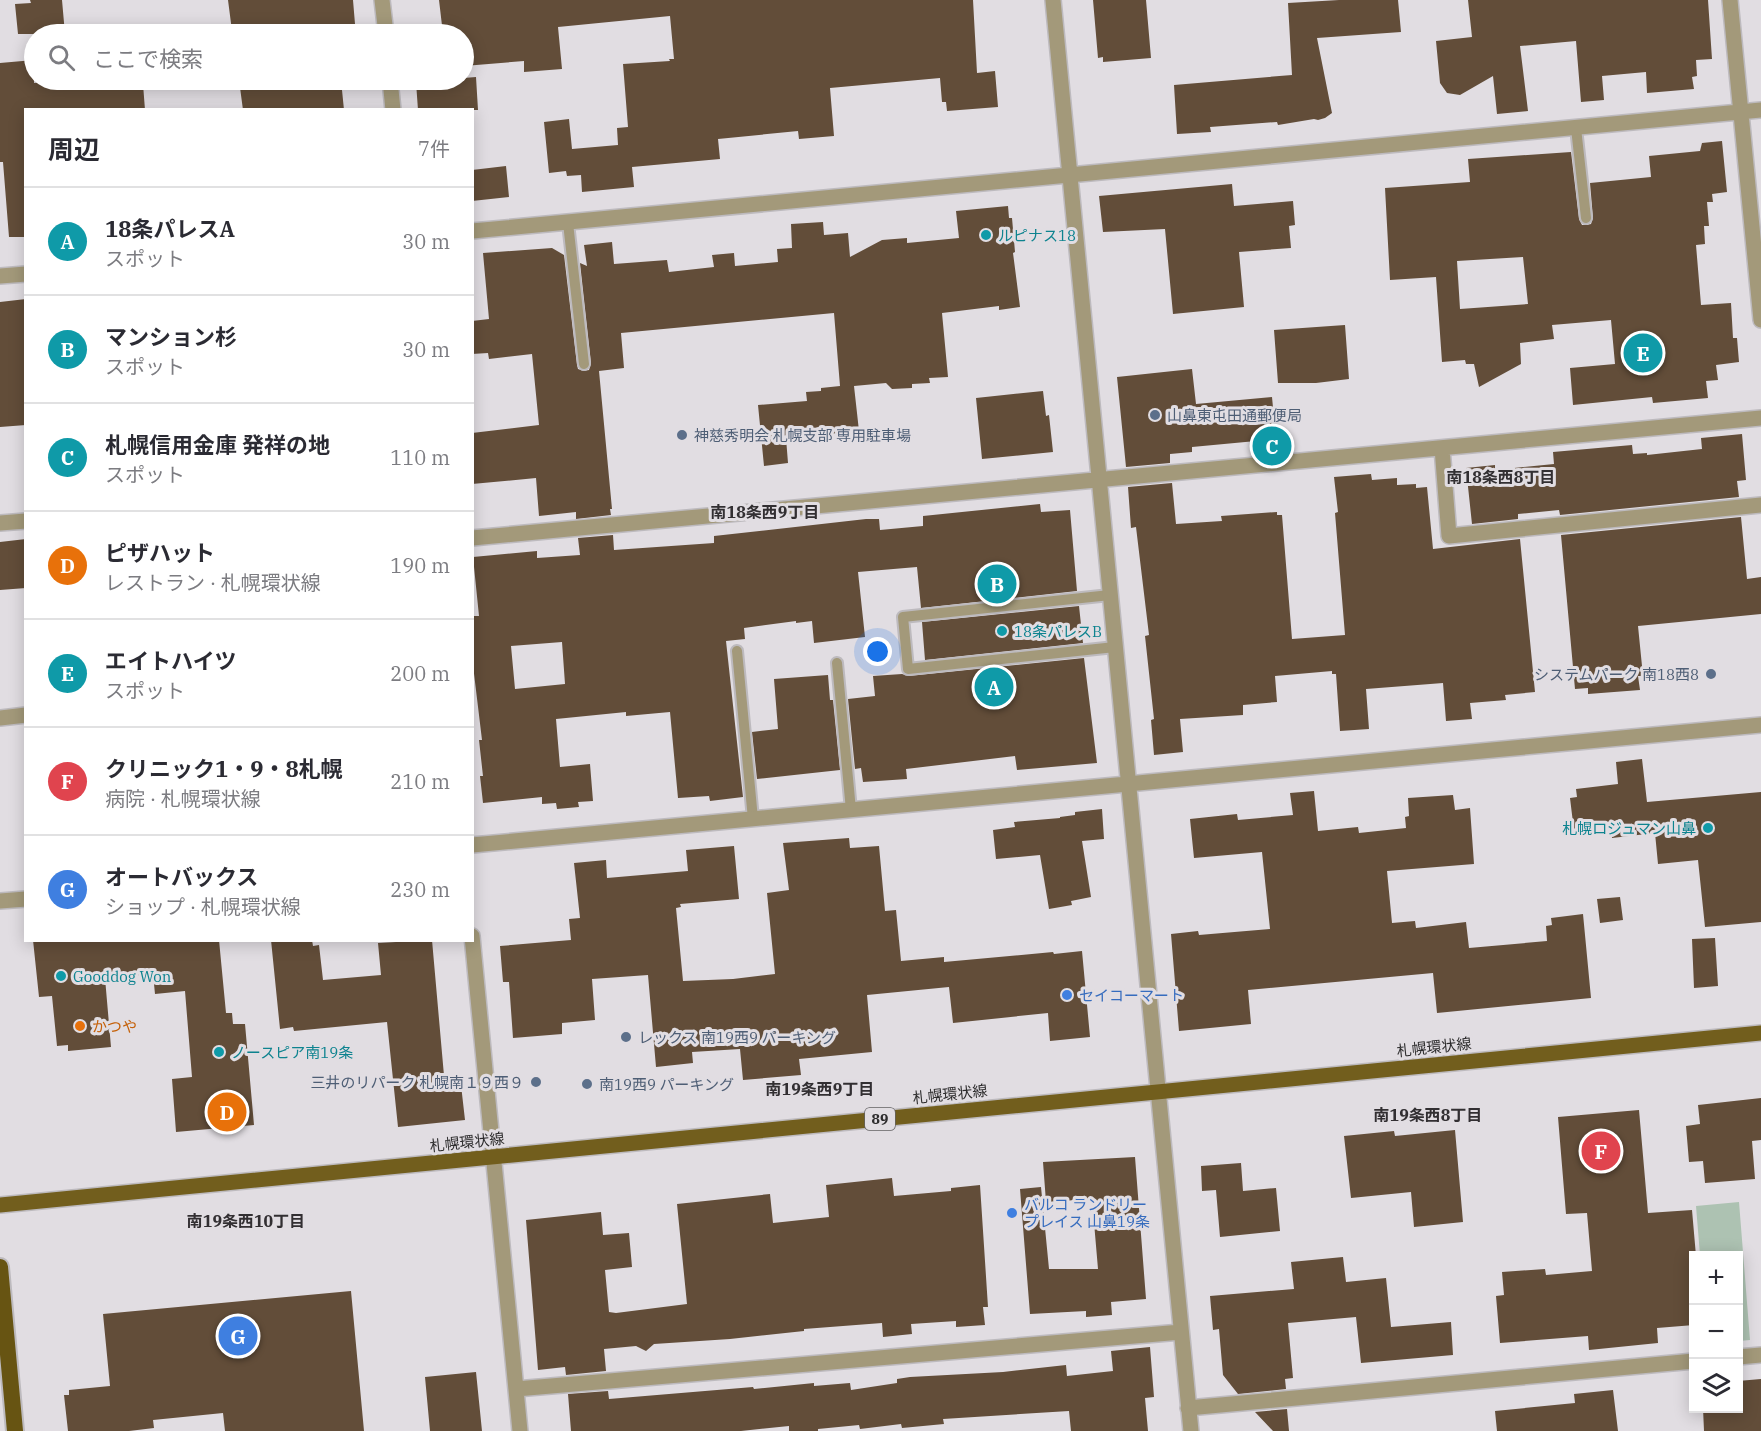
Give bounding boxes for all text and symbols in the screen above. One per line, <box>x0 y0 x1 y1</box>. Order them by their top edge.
search box <box>24 24 474 90</box>
icon: search <box>45 41 78 74</box>
text: ここで検索 <box>93 44 203 73</box>
text: 周辺 <box>48 132 100 166</box>
text: 7件 <box>418 135 450 162</box>
text: 18条パレスA <box>105 214 235 243</box>
place label: ルピナス18 <box>998 226 1076 245</box>
text: A <box>61 228 74 255</box>
text: 30 m <box>402 228 450 255</box>
marker: ルピナス18 <box>979 228 993 242</box>
text: スポット <box>105 245 185 272</box>
text: マンション杉 <box>105 322 237 351</box>
pin: E <box>1624 330 1662 376</box>
text: B <box>60 336 75 363</box>
text: 30 m <box>402 336 450 363</box>
text: スポット <box>105 353 185 380</box>
place label: 山鼻東屯田通郵便局 <box>1167 406 1302 425</box>
marker: 山鼻東屯田通郵便局 <box>1148 408 1162 422</box>
pin: C <box>1252 424 1292 468</box>
place label: 神慈秀明会 札幌支部 専用駐車場 <box>694 426 911 445</box>
marker: 神慈秀明会 札幌支部 専用駐車場 <box>675 428 689 442</box>
text: 札幌信用金庫 発祥の地 <box>105 430 330 459</box>
text: C <box>61 444 74 471</box>
text: 110 m <box>390 444 450 471</box>
text: スポット <box>105 461 185 488</box>
district label: 南18条西8丁目 <box>1447 467 1555 487</box>
district label: 南18条西9丁目 <box>711 502 819 522</box>
text: ピザハット <box>105 538 215 567</box>
text: D <box>60 552 75 579</box>
text: 190 m <box>390 552 450 579</box>
pin: B <box>978 562 1016 606</box>
text: レストラン · 札幌環状線 <box>105 569 321 596</box>
place label: 18条パレスB <box>1014 622 1102 641</box>
marker: 18条パレスB <box>995 624 1009 638</box>
your location <box>863 637 892 666</box>
text: エイトハイツ <box>105 646 237 675</box>
text: E <box>61 660 74 687</box>
text: 200 m <box>390 660 450 687</box>
pin: A <box>974 664 1014 710</box>
place label: システムパーク 南18西8 <box>1534 665 1699 684</box>
marker: システムパーク 南18西8 <box>1704 667 1718 681</box>
text: スポット <box>105 677 185 704</box>
text: クリニック1・9・8札幌 <box>105 754 343 783</box>
text: F <box>61 768 74 795</box>
text: 210 m <box>390 768 450 795</box>
text: 病院 · 札幌環状線 <box>105 785 261 812</box>
place label: 札幌ロジュマン山鼻 <box>1562 819 1696 838</box>
marker: 札幌ロジュマン山鼻 <box>1701 821 1715 835</box>
text: オートバックス <box>105 862 258 891</box>
text: G <box>60 876 75 903</box>
text: 230 m <box>390 876 450 903</box>
text: ショップ · 札幌環状線 <box>105 893 301 920</box>
place label: Gooddog Won <box>73 967 172 986</box>
marker: Gooddog Won <box>54 969 68 983</box>
place label: セイコーマート <box>1079 986 1184 1005</box>
marker: セイコーマート <box>1060 988 1074 1002</box>
place label: かつや <box>92 1017 137 1036</box>
marker: かつや <box>73 1019 87 1033</box>
place label: レックス 南19西9 パーキング <box>638 1028 836 1047</box>
marker: レックス 南19西9 パーキング <box>619 1030 633 1044</box>
street label: 札幌環状線 <box>1396 1034 1472 1060</box>
place label: ノースピア南19条 <box>231 1043 353 1062</box>
marker: ノースピア南19条 <box>212 1045 226 1059</box>
place label: 三井のリパーク 札幌南１９西９ <box>311 1073 524 1092</box>
marker: 三井のリパーク 札幌南１９西９ <box>529 1075 543 1089</box>
place label: 南19西9 パーキング <box>599 1075 734 1094</box>
marker: 南19西9 パーキング <box>580 1077 594 1091</box>
district label: 南19条西9丁目 <box>766 1079 874 1099</box>
street label: 札幌環状線 <box>912 1081 988 1107</box>
pin: D <box>208 1090 246 1134</box>
district label: 南19条西8丁目 <box>1374 1105 1482 1125</box>
road number: 89 <box>865 1108 895 1130</box>
pin: F <box>1582 1128 1620 1174</box>
street label: 札幌環状線 <box>429 1129 505 1155</box>
place label: バルコ ランドリー プレイス 山鼻19条 <box>1024 1195 1150 1231</box>
marker: バルコ ランドリー プレイス 山鼻19条 <box>1005 1206 1019 1220</box>
district label: 南19条西10丁目 <box>187 1211 305 1231</box>
map controls <box>1689 1251 1743 1413</box>
button: + <box>1689 1251 1743 1305</box>
button: − <box>1689 1305 1743 1359</box>
pin: G <box>218 1314 258 1358</box>
button: layers <box>1689 1359 1743 1413</box>

